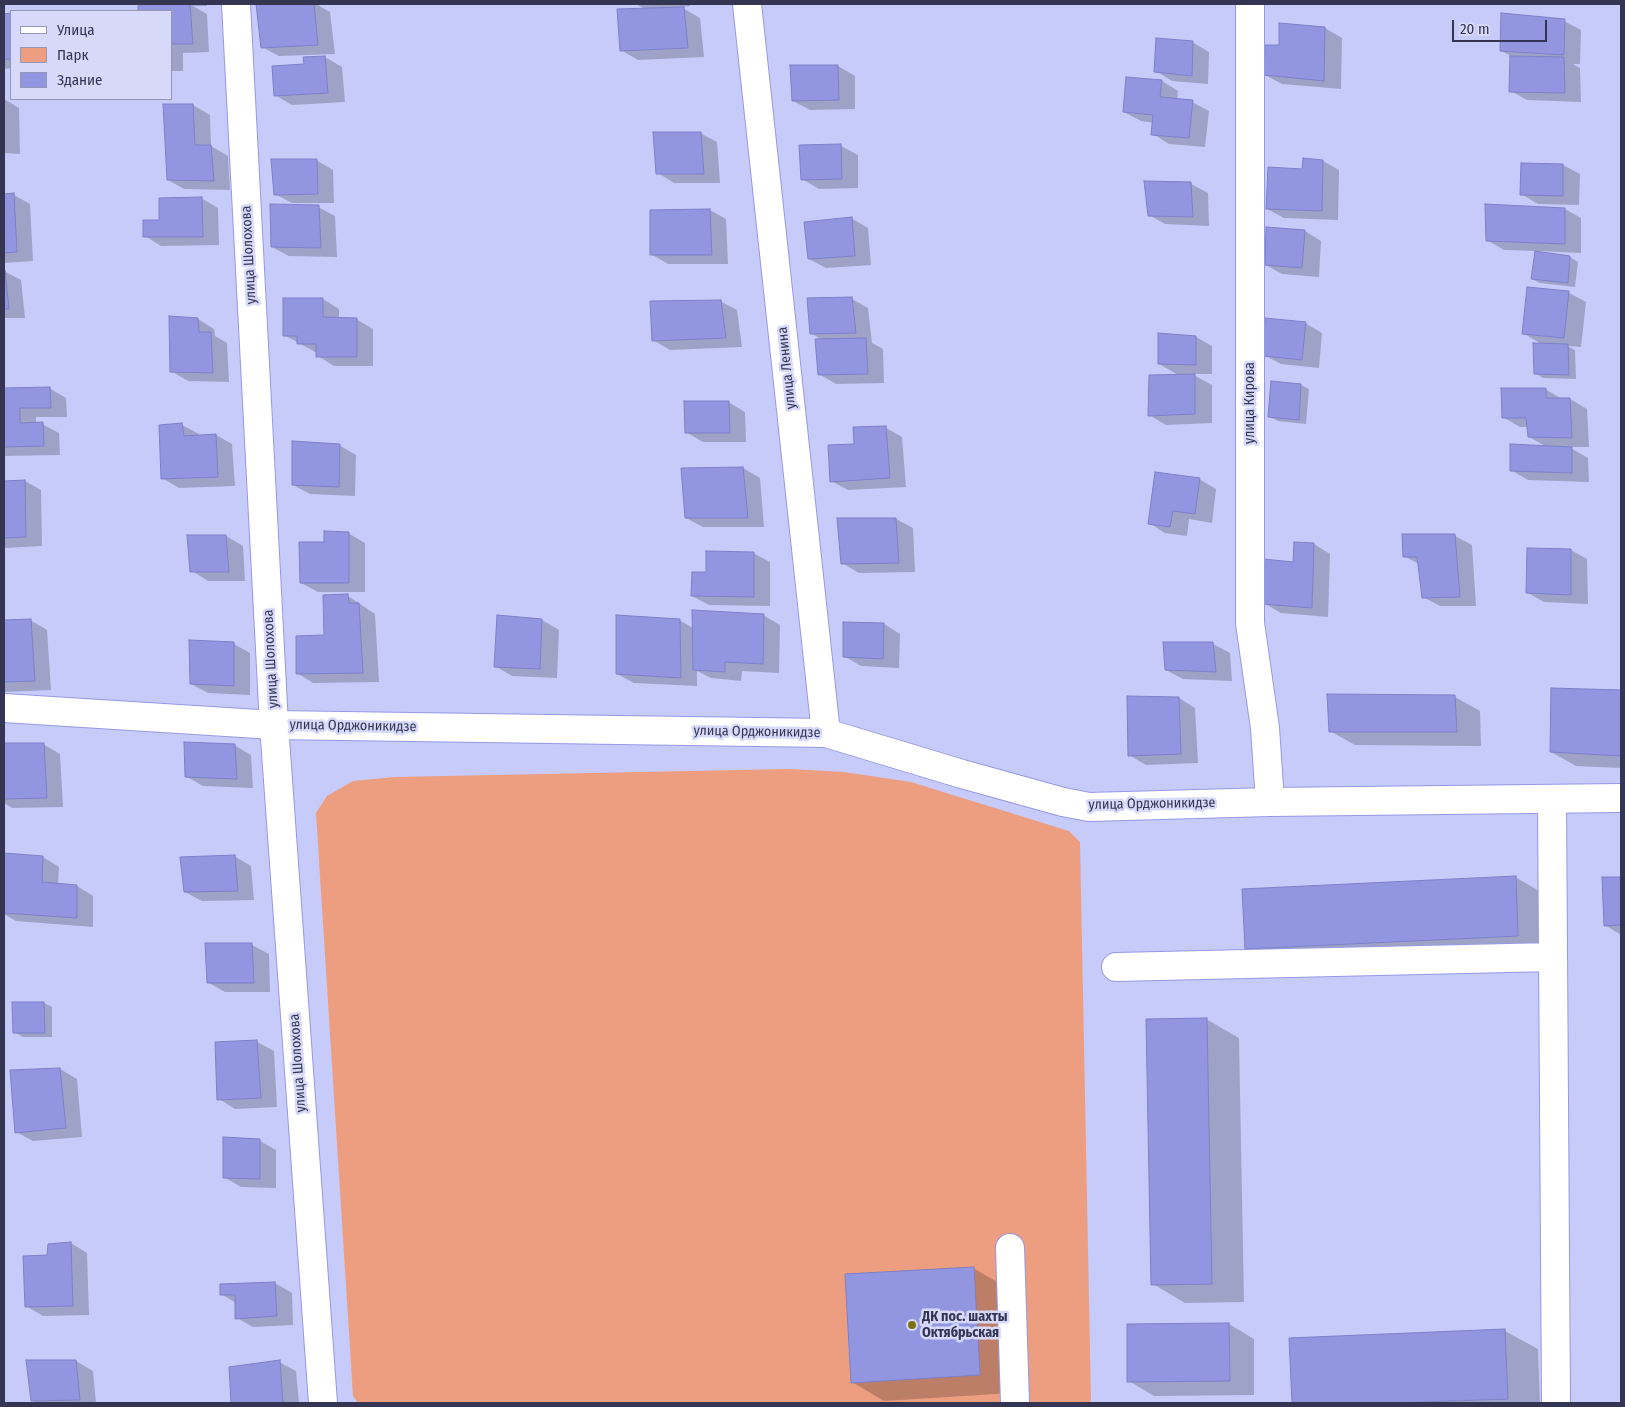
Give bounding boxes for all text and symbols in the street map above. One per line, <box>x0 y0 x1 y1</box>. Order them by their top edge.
legend <box>10 10 172 100</box>
scale bar <box>1455 10 1550 42</box>
text: 20 m <box>1460 20 1490 38</box>
text: Улица <box>57 21 95 39</box>
text: Парк <box>57 46 88 64</box>
text: Здание <box>57 71 103 89</box>
street label: улица Шолохова <box>238 205 260 305</box>
street label: улица Ленина <box>774 326 800 410</box>
street label: улица Кирова <box>1242 362 1258 444</box>
street label: улица Шолохова <box>260 609 282 709</box>
street label: улица Орджоникидзе <box>289 716 417 736</box>
street label: улица Орджоникидзе <box>693 722 821 742</box>
street label: улица Орджоникидзе <box>1088 794 1216 814</box>
street label: улица Шолохова <box>286 1013 310 1113</box>
place label: ДК пос. шахты Октябрьская <box>922 1309 1007 1341</box>
marker: ДК пос. шахты Октябрьская <box>906 1319 918 1331</box>

